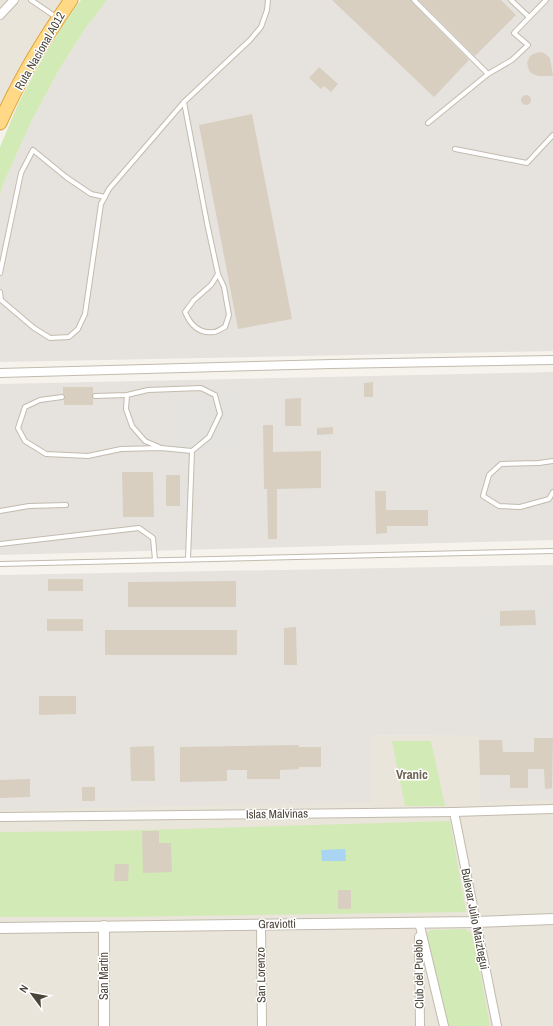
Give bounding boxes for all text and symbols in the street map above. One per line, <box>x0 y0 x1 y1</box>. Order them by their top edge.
street label: Ruta Nacional A012 <box>11 9 69 93</box>
district label: Vranic <box>396 766 428 783</box>
street label: Islas Malvinas <box>246 805 308 823</box>
street label: Bulevar Julio Maiztegui <box>457 867 493 971</box>
street label: Graviotti <box>258 916 296 932</box>
street label: Club del Pueblo <box>410 939 428 1009</box>
street label: San Lorenzo <box>253 947 269 1003</box>
street label: San Martín <box>96 952 112 1000</box>
north arrow <box>12 974 52 1014</box>
text: N <box>16 982 31 995</box>

